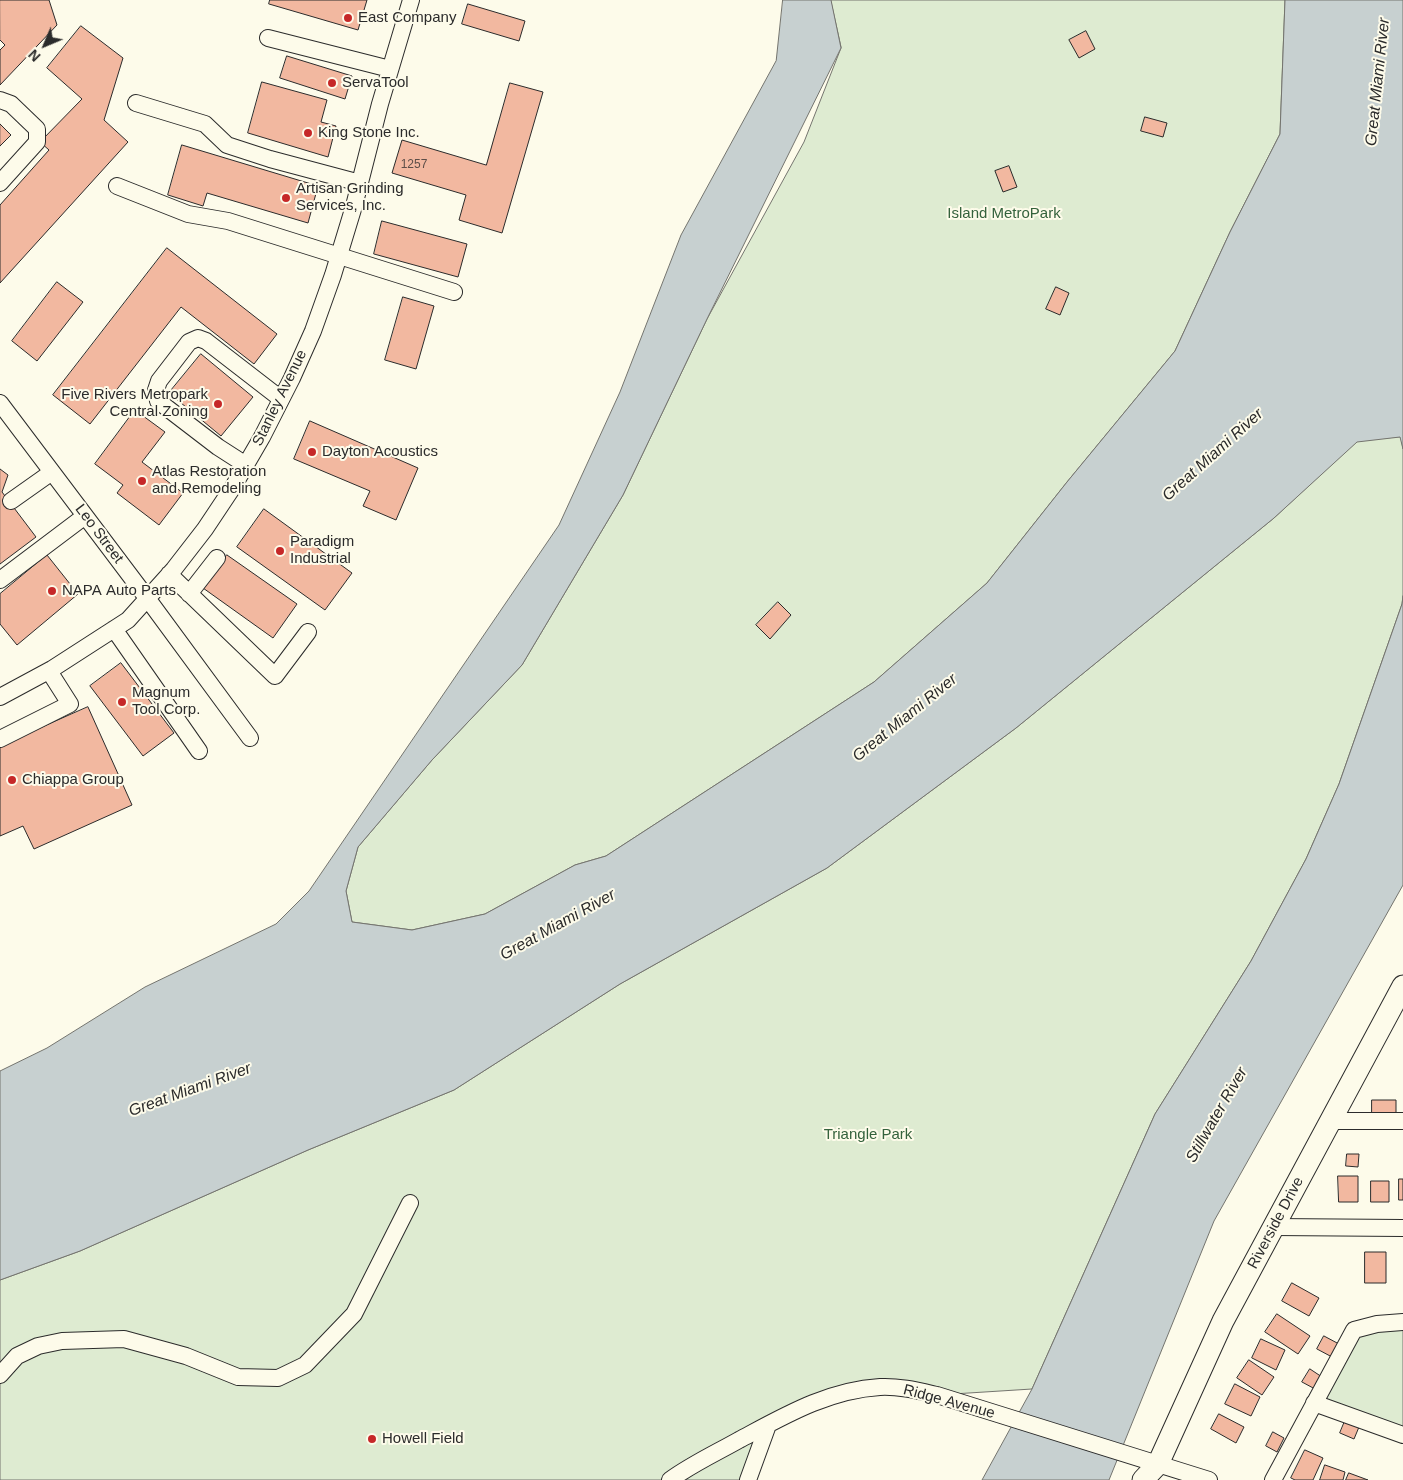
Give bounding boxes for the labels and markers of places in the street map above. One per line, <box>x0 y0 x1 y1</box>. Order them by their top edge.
place label: East Company <box>358 9 456 27</box>
marker: East Company <box>342 12 354 24</box>
place label: ServaTool <box>342 74 409 92</box>
marker: ServaTool <box>326 77 338 89</box>
place label: King Stone Inc. <box>318 124 420 142</box>
marker: King Stone Inc. <box>302 127 314 139</box>
place label: Artisan Grinding Services, Inc. <box>296 180 404 215</box>
marker: Artisan Grinding Services, Inc. <box>280 192 292 204</box>
place label: Five Rivers Metropark Central Zoning <box>61 386 208 421</box>
marker: Five Rivers Metropark Central Zoning <box>212 398 224 410</box>
place label: Dayton Acoustics <box>322 443 438 461</box>
marker: Dayton Acoustics <box>306 446 318 458</box>
place label: Atlas Restoration and Remodeling <box>152 463 266 498</box>
marker: Atlas Restoration and Remodeling <box>136 475 148 487</box>
place label: Paradigm Industrial <box>290 533 354 568</box>
marker: Paradigm Industrial <box>274 545 286 557</box>
place label: NAPA Auto Parts <box>62 582 176 600</box>
marker: NAPA Auto Parts <box>46 585 58 597</box>
place label: Magnum Tool Corp. <box>132 684 200 719</box>
marker: Magnum Tool Corp. <box>116 696 128 708</box>
place label: Chiappa Group <box>22 771 124 789</box>
marker: Chiappa Group <box>6 774 18 786</box>
place label: Howell Field <box>382 1430 464 1448</box>
marker: Howell Field <box>366 1433 378 1445</box>

